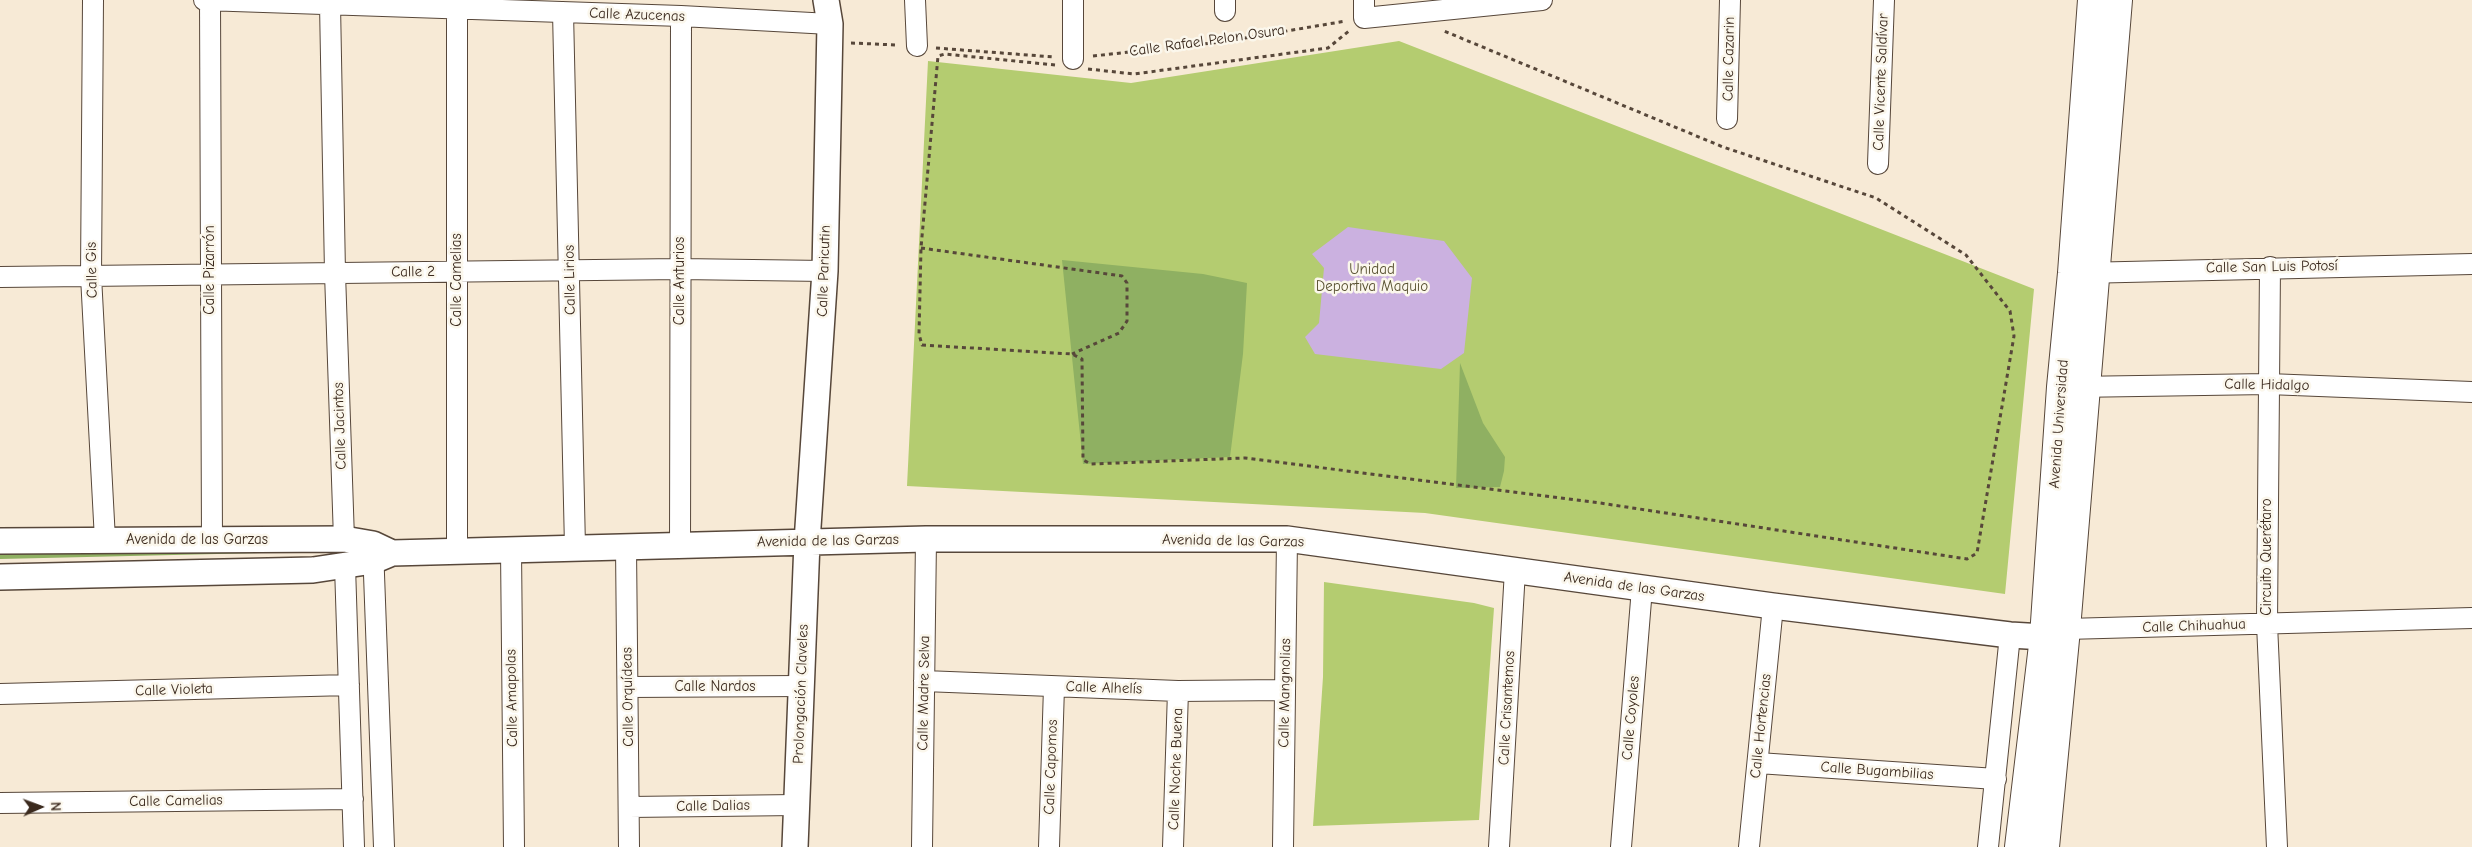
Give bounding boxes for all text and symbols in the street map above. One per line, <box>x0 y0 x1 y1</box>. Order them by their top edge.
street label: Calle Azucenas <box>589 4 685 26</box>
street label: Calle Vicente Saldívar <box>1870 13 1892 151</box>
street label: Calle Cazarin <box>1719 17 1739 101</box>
street label: Calle Rafael Pelon Osura <box>1128 21 1286 61</box>
street label: Calle Pizarrón <box>201 225 219 315</box>
street label: Calle Paricutin <box>813 225 835 317</box>
street label: Calle Camelias <box>448 233 466 327</box>
street label: Calle Anturios <box>671 237 689 325</box>
street label: Calle Gis <box>83 242 101 298</box>
street label: Calle Lirios <box>560 245 580 315</box>
street label: Calle San Luis Potosí <box>2206 257 2338 277</box>
park label: Unidad Deportiva Maquio <box>1316 261 1428 296</box>
street label: Calle 2 <box>391 263 435 281</box>
street label: Avenida Universidad <box>2046 359 2072 489</box>
street label: Calle Hidalgo <box>2224 375 2310 395</box>
street label: Calle Jacintos <box>329 382 351 470</box>
street label: Circuito Querétaro <box>2258 498 2276 616</box>
street label: Avenida de las Garzas <box>126 531 268 549</box>
street label: Avenida de las Garzas <box>757 531 899 551</box>
street label: Avenida de las Garzas <box>1162 531 1304 551</box>
street label: Avenida de las Garzas <box>1562 568 1706 606</box>
street label: Calle Chihuahua <box>2142 615 2246 637</box>
street label: Prolongación Claveles <box>790 624 812 764</box>
street label: Calle Madre Selva <box>914 635 934 751</box>
street label: Calle Mangnolias <box>1275 638 1295 748</box>
street label: Calle Orquídeas <box>618 647 638 747</box>
street label: Calle Amapolas <box>502 649 522 747</box>
street label: Calle Crisantemos <box>1495 650 1519 766</box>
street label: Calle Hortencias <box>1747 673 1775 779</box>
street label: Calle Coyoles <box>1618 675 1644 761</box>
street label: Calle Nardos <box>674 678 756 696</box>
street label: Calle Alhelís <box>1065 678 1143 698</box>
street label: Calle Violeta <box>135 680 213 700</box>
street label: Calle Noche Buena <box>1165 708 1187 830</box>
street label: Calle Capomos <box>1040 719 1062 815</box>
street label: Calle Bugambilias <box>1820 758 1934 784</box>
north arrow <box>15 782 65 832</box>
street label: Calle Camelias <box>129 791 223 811</box>
street label: Calle Dalias <box>676 796 750 816</box>
text: N <box>47 802 64 811</box>

